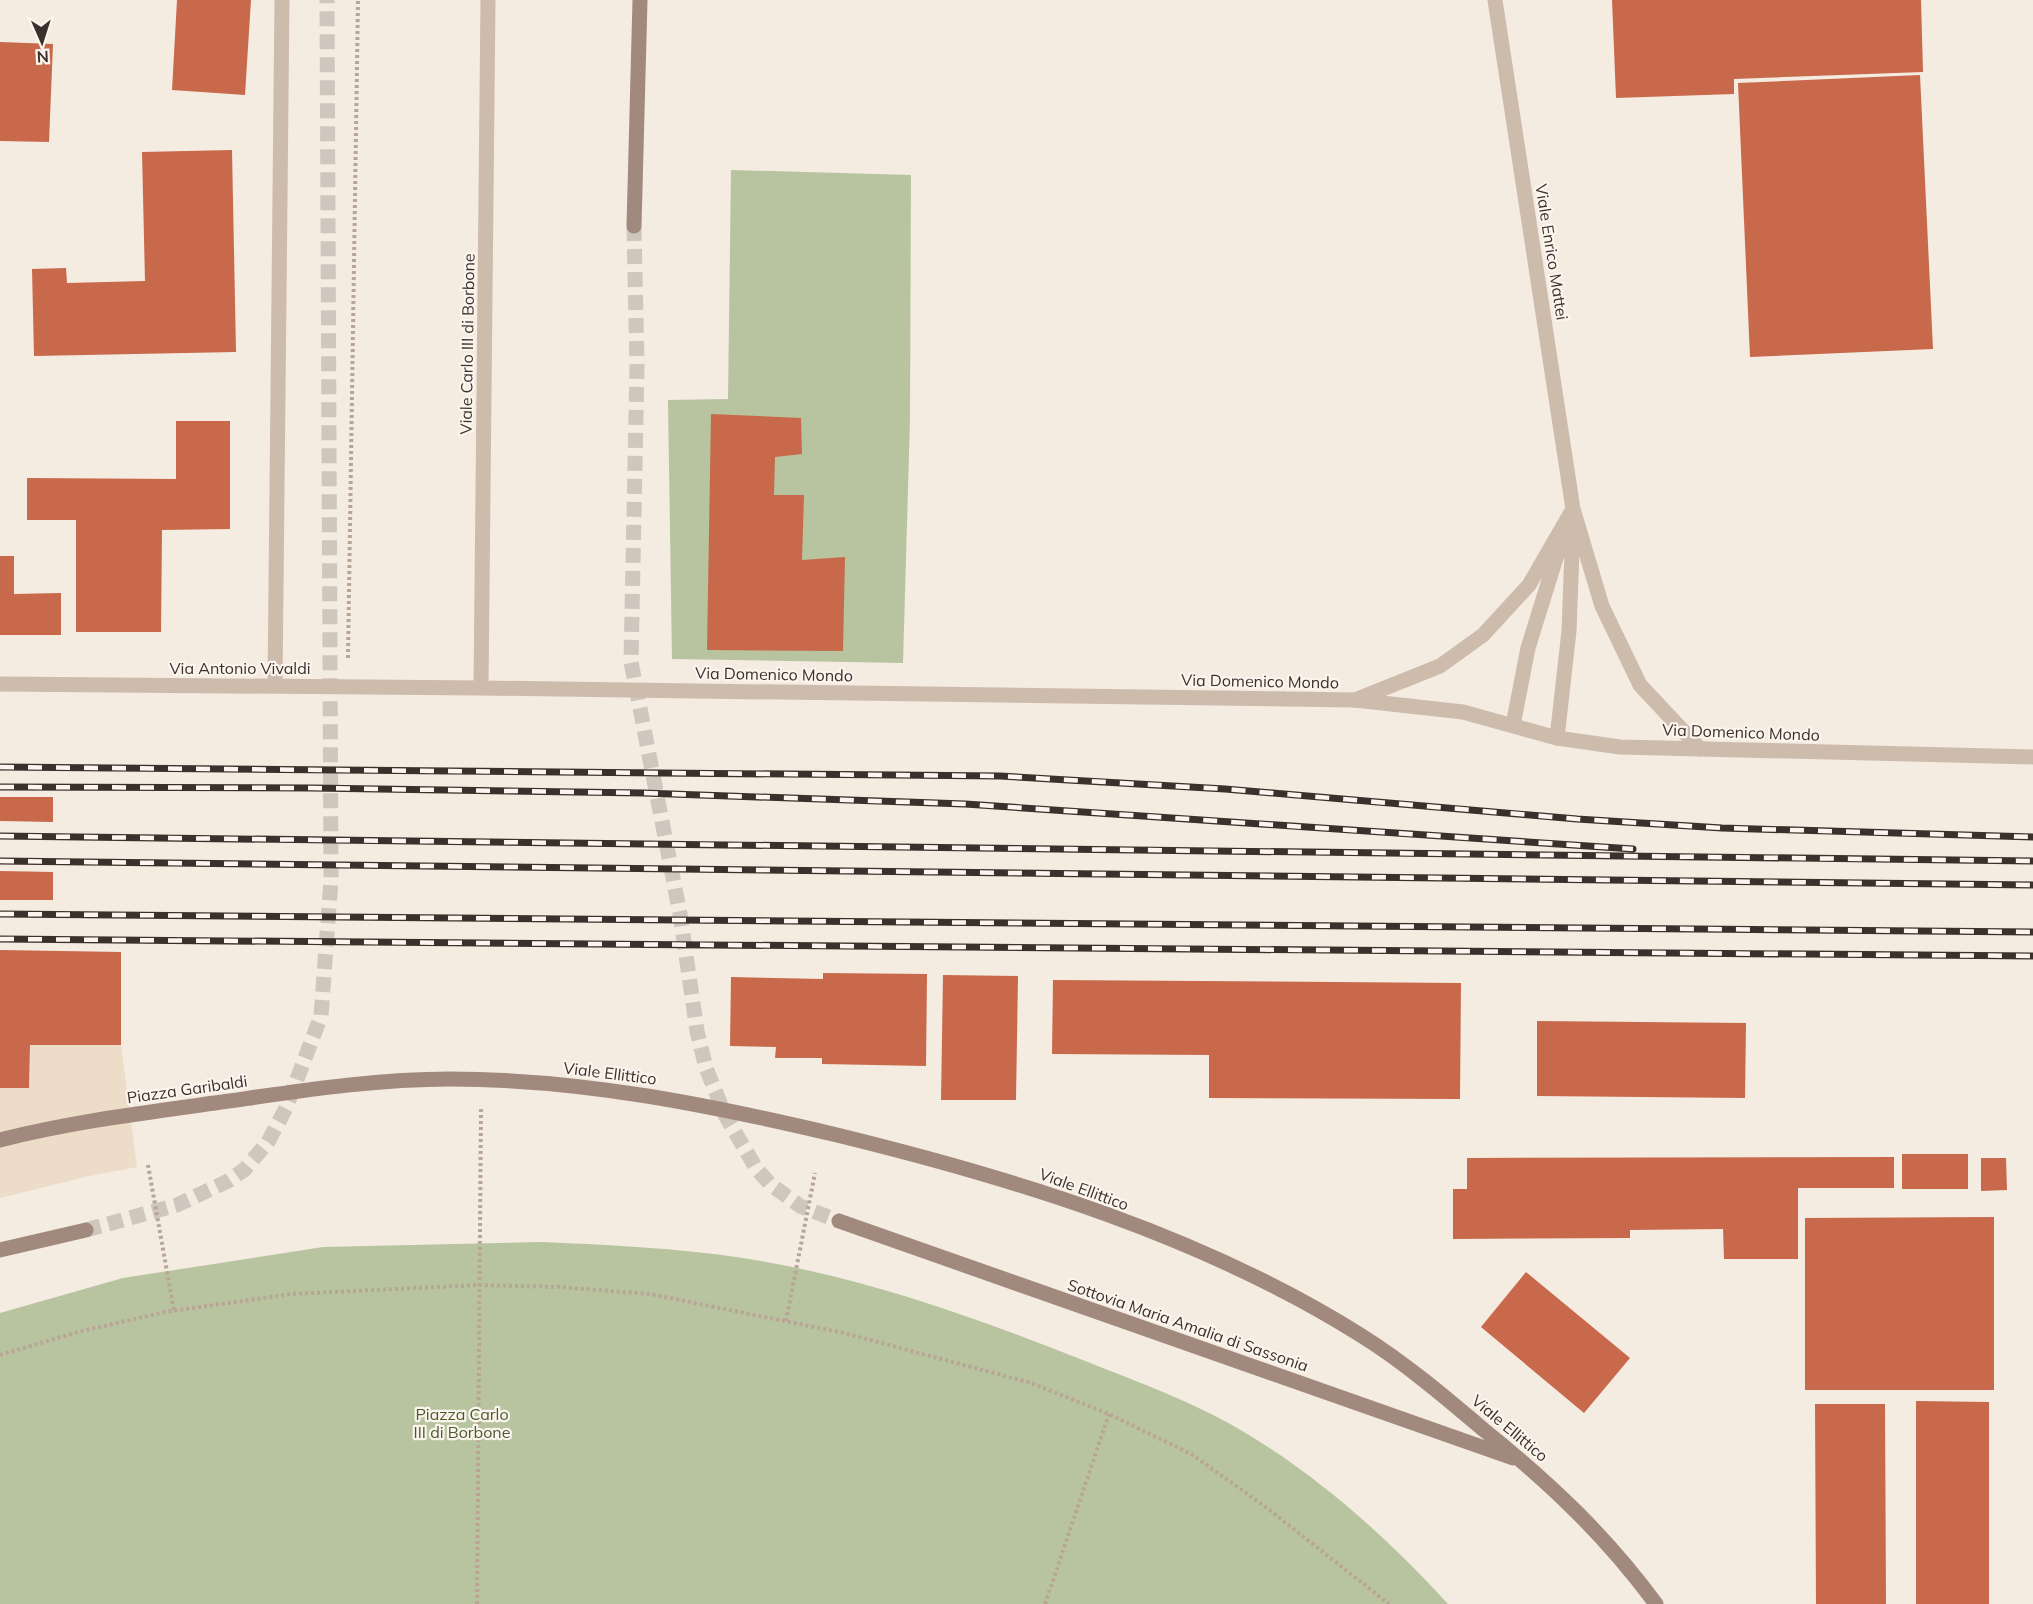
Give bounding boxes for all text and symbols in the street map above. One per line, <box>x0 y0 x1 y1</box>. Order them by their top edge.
north arrow <box>12 12 72 72</box>
text: N <box>36 47 49 67</box>
street label: Viale Enrico Mattei <box>1531 183 1573 321</box>
street label: Viale Carlo III di Borbone <box>455 253 479 435</box>
street label: Via Antonio Vivaldi <box>169 658 311 678</box>
street label: Via Domenico Mondo <box>695 663 853 685</box>
street label: Via Domenico Mondo <box>1181 670 1339 692</box>
street label: Via Domenico Mondo <box>1662 719 1820 745</box>
street label: Viale Ellittico <box>562 1057 658 1089</box>
street label: Piazza Garibaldi <box>125 1071 249 1107</box>
street label: Viale Ellittico <box>1037 1164 1131 1214</box>
street label: Sottovia Maria Amalia di Sassonia <box>1065 1274 1311 1376</box>
street label: Viale Ellittico <box>1468 1390 1552 1466</box>
park label: Piazza Carlo III di Borbone <box>414 1404 510 1442</box>

